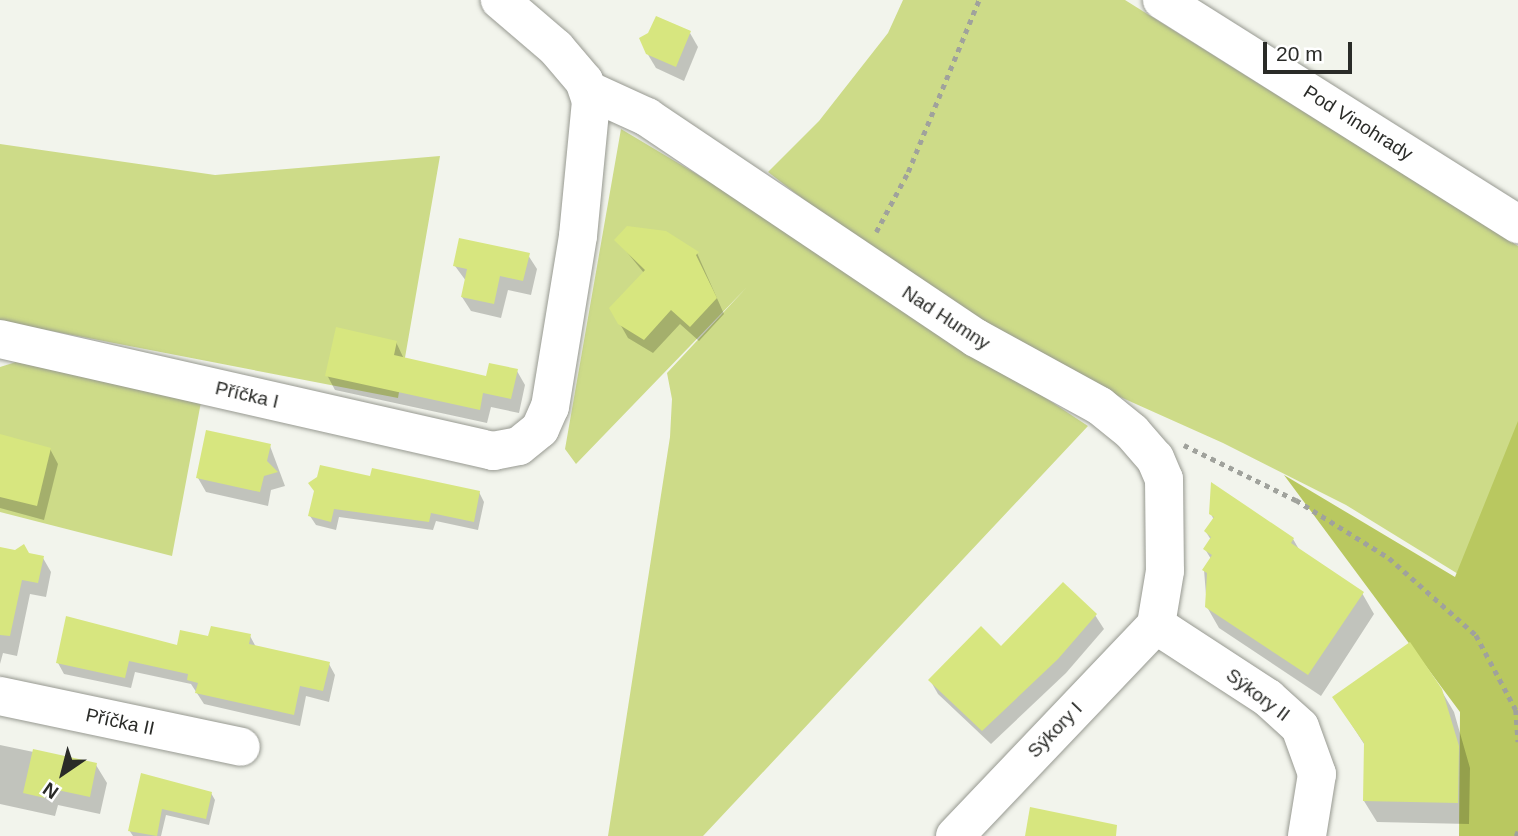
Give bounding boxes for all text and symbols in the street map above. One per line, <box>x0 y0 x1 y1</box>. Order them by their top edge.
scale bar <box>1266 28 1355 72</box>
text: 20 m <box>1276 42 1323 65</box>
street label: Pod Vinohrady <box>1299 80 1417 166</box>
street label: Nad Humny <box>898 281 994 355</box>
street label: Příčka I <box>213 377 281 413</box>
street label: Sýkory II <box>1222 664 1294 726</box>
street label: Sýkory I <box>1023 697 1087 763</box>
street label: Příčka II <box>84 704 156 740</box>
north arrow <box>28 738 98 808</box>
text: N <box>39 778 62 803</box>

